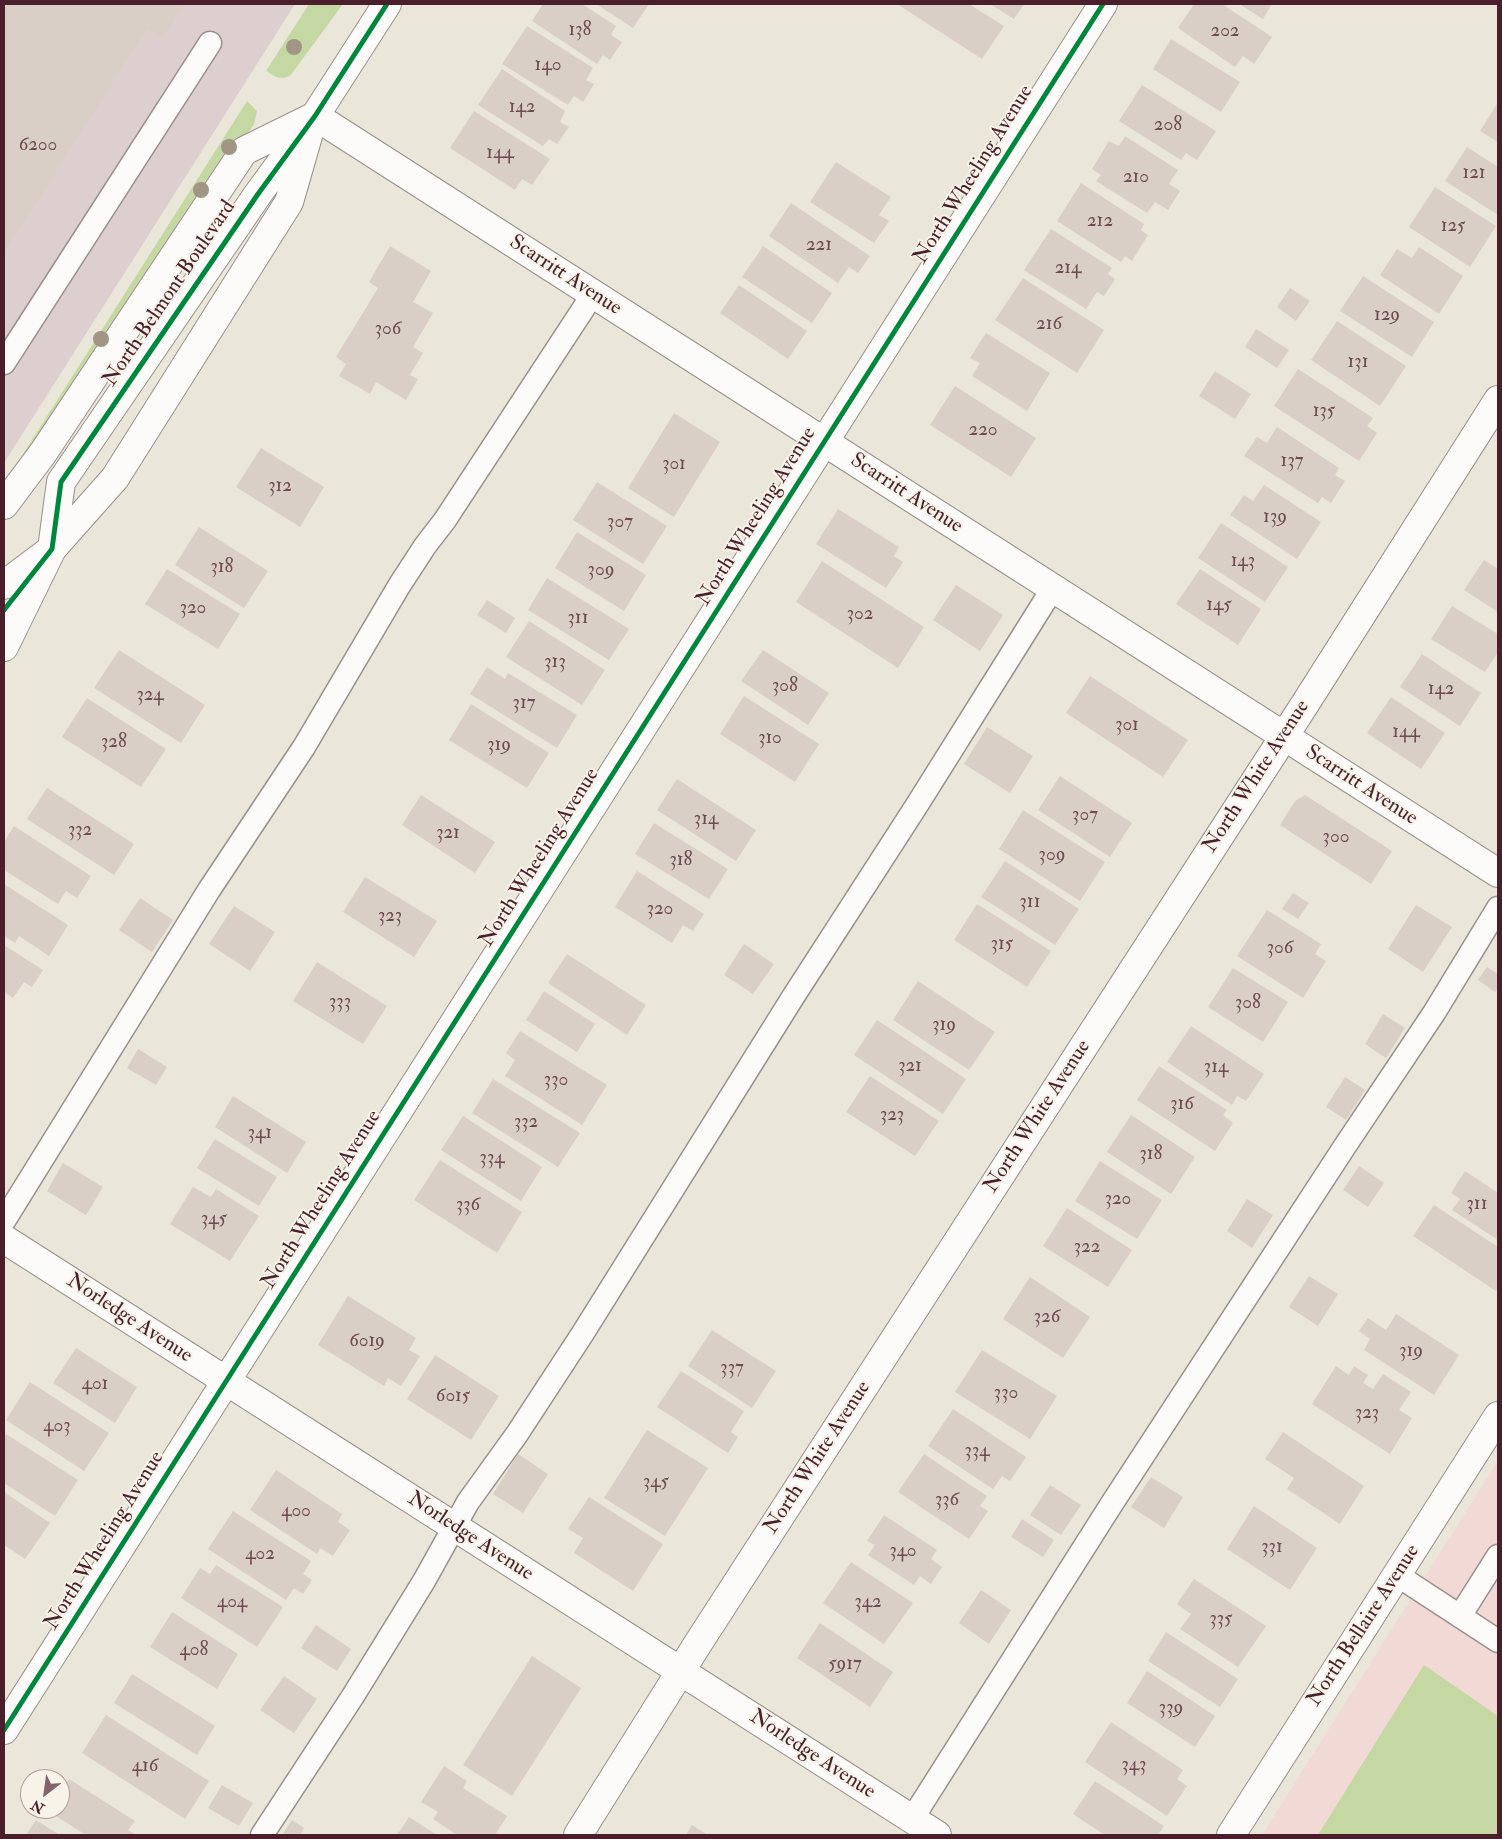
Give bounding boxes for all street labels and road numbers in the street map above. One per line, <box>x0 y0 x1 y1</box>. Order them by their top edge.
street label: North Wheeling Avenue <box>909 81 1039 269</box>
street label: North Belmont Boulevard <box>98 196 242 392</box>
street label: Scarritt Avenue <box>504 230 626 322</box>
street label: North Wheeling Avenue <box>692 423 822 611</box>
street label: Scarritt Avenue <box>845 448 967 540</box>
street label: North White Avenue <box>1198 696 1316 858</box>
street label: Scarritt Avenue <box>1300 740 1422 832</box>
street label: North Wheeling Avenue <box>475 764 605 952</box>
street label: North White Avenue <box>979 1036 1097 1198</box>
street label: North Wheeling Avenue <box>257 1106 387 1294</box>
street label: Norledge Avenue <box>61 1269 197 1369</box>
street label: North White Avenue <box>759 1377 877 1539</box>
street label: North Wheeling Avenue <box>40 1447 170 1635</box>
street label: Norledge Avenue <box>402 1487 538 1587</box>
street label: North Bellaire Avenue <box>1302 1540 1426 1712</box>
street label: Norledge Avenue <box>744 1705 880 1805</box>

